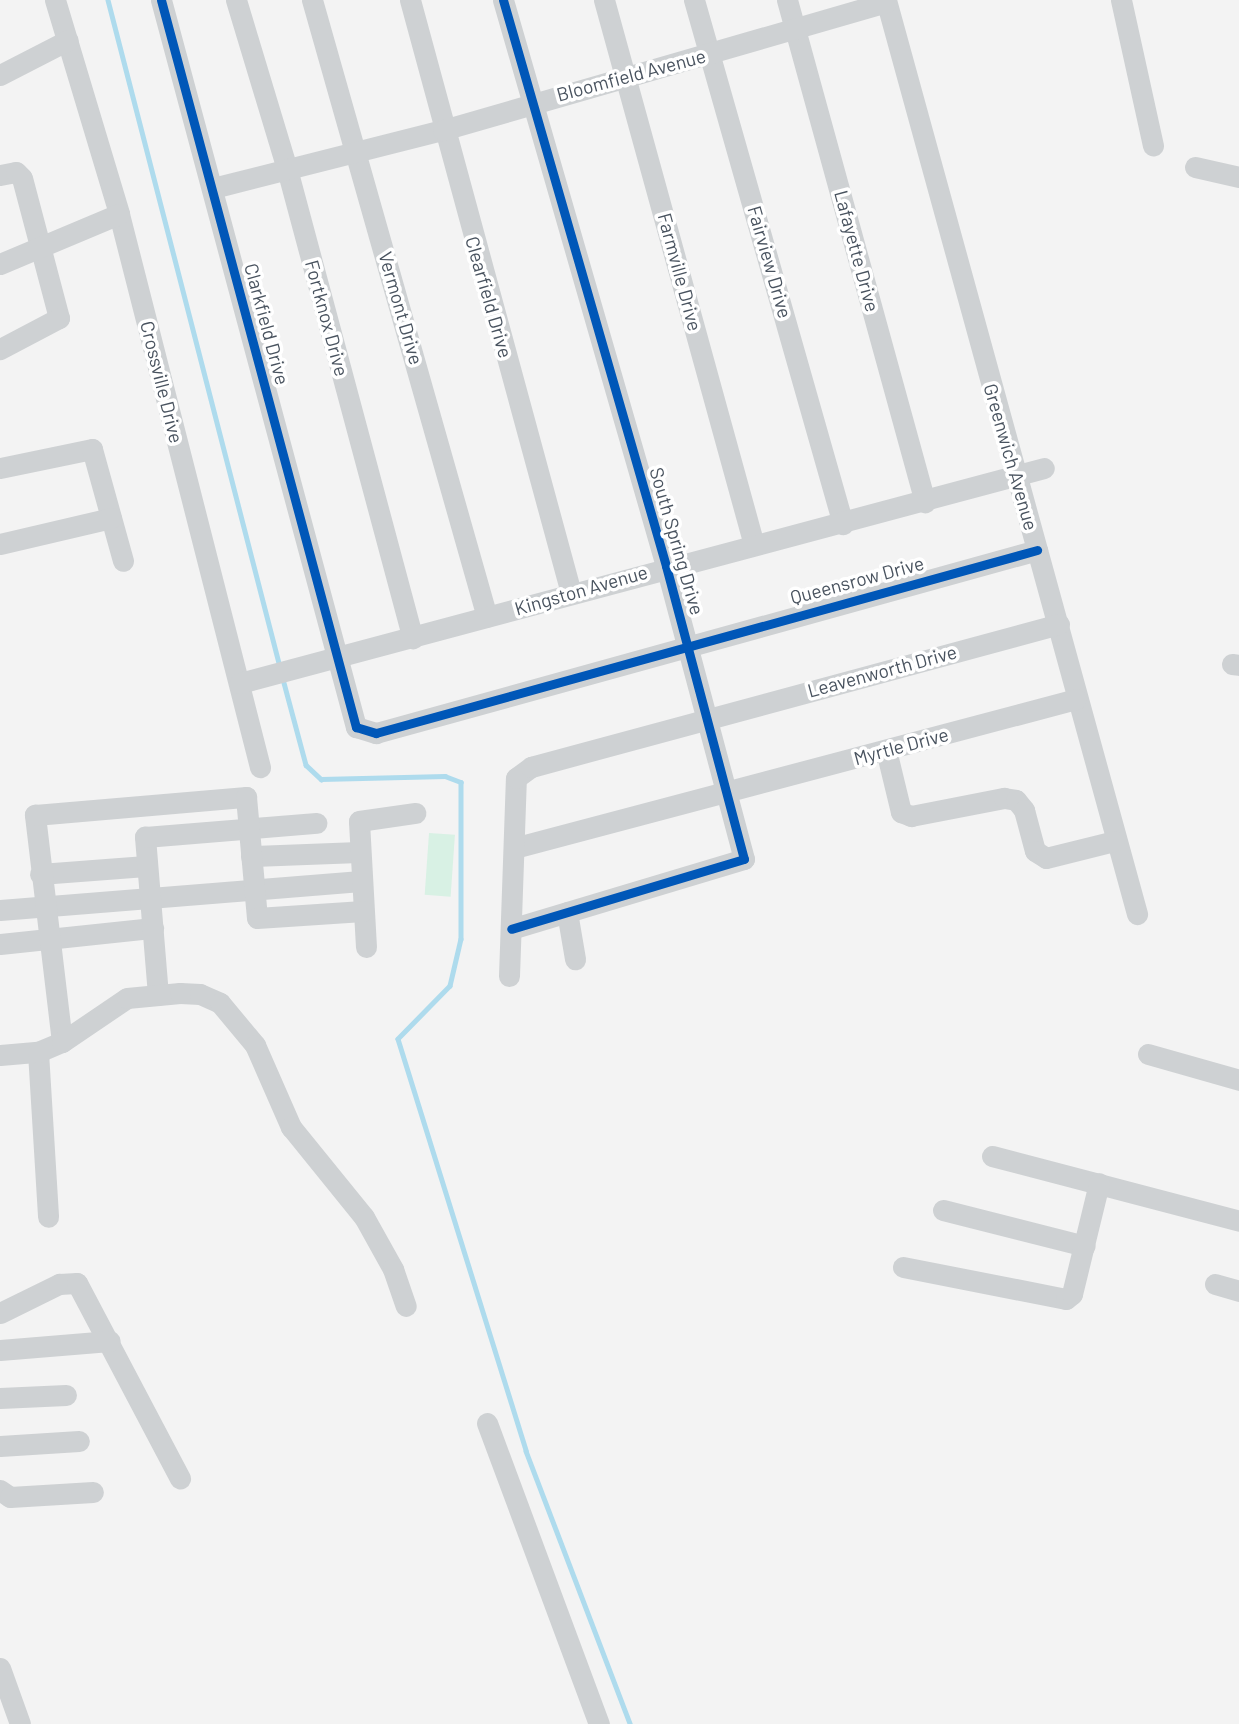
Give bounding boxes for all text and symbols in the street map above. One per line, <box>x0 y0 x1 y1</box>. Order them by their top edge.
street label: Bloomfield Avenue <box>554 44 708 106</box>
street label: Lafayette Drive <box>830 188 884 314</box>
street label: Fairview Drive <box>743 203 797 321</box>
street label: Farmville Drive <box>653 211 707 333</box>
street label: Clearfield Drive <box>461 234 517 360</box>
street label: Vermont Drive <box>374 249 428 367</box>
street label: Fortknox Drive <box>301 257 353 379</box>
street label: Clarkfield Drive <box>240 261 294 387</box>
street label: Crossville Drive <box>136 319 188 445</box>
street label: Greenwich Avenue <box>979 381 1043 533</box>
street label: South Spring Drive <box>645 465 709 617</box>
street label: Queensrow Drive <box>788 551 926 609</box>
street label: Kingston Avenue <box>512 560 650 620</box>
street label: Leavenworth Drive <box>805 640 959 702</box>
street label: Myrtle Drive <box>851 722 951 770</box>

